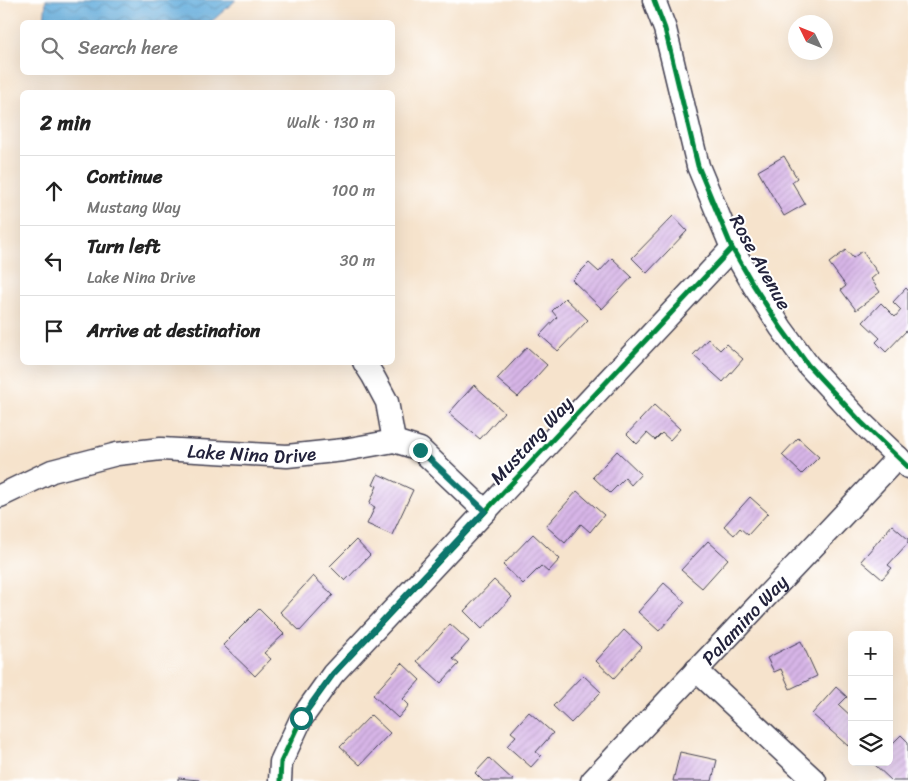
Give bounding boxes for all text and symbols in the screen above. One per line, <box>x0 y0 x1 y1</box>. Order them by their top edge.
north arrow <box>788 15 833 60</box>
search box <box>20 20 395 75</box>
text: Search here <box>78 31 178 64</box>
icon: search <box>38 34 66 62</box>
text: 2 min <box>40 104 91 142</box>
text: Walk · 130 m <box>287 108 375 137</box>
text: Continue <box>87 160 163 193</box>
text: 100 m <box>331 176 375 205</box>
icon: ahead <box>40 177 68 205</box>
text: Mustang Way <box>87 193 181 222</box>
street label: Rose Avenue <box>721 208 801 317</box>
text: Turn left <box>87 230 160 263</box>
text: 30 m <box>340 246 375 275</box>
icon: left <box>40 247 68 275</box>
text: Lake Nina Drive <box>87 263 195 292</box>
text: Arrive at destination <box>87 314 260 347</box>
icon: arrive <box>40 317 68 345</box>
street label: Mustang Way <box>481 388 581 492</box>
street label: Lake Nina Drive <box>186 434 318 473</box>
route end <box>409 439 432 462</box>
street label: Palamino Way <box>693 567 796 673</box>
map controls <box>848 631 893 766</box>
button: + <box>848 631 893 676</box>
button: − <box>848 676 893 721</box>
route start <box>290 707 313 730</box>
button: layers <box>848 721 893 766</box>

